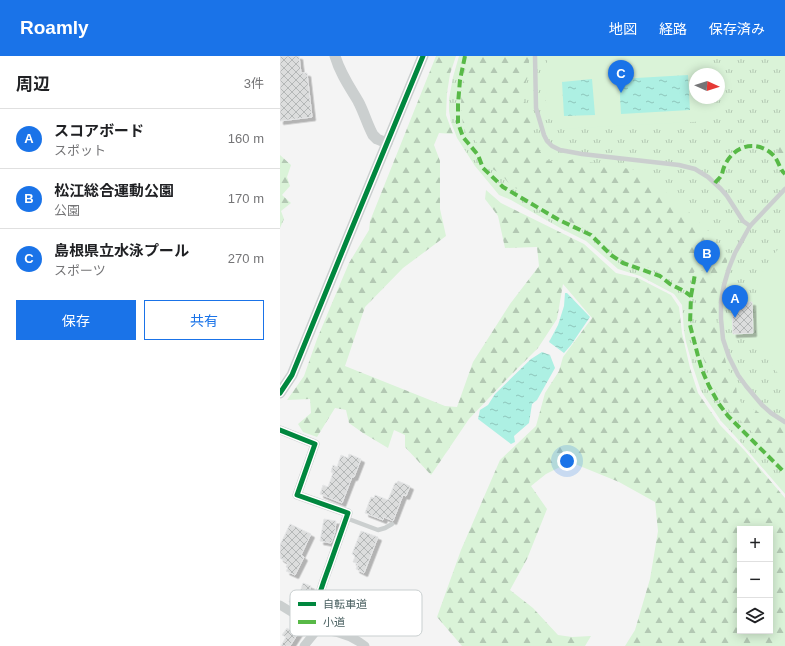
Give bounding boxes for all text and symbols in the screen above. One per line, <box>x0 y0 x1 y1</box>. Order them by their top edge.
text: Roamly <box>20 17 89 38</box>
text: 地図 <box>609 21 637 37</box>
text: 経路 <box>659 21 687 37</box>
text: 保存済み <box>709 21 765 37</box>
pin: C <box>608 60 634 93</box>
north arrow <box>689 68 725 104</box>
text: 周辺 <box>16 75 50 94</box>
text: 3件 <box>244 76 264 91</box>
text: スコアボード <box>54 122 144 139</box>
text: A <box>24 131 34 146</box>
text: 160 m <box>228 131 264 146</box>
text: スポット <box>54 143 106 158</box>
text: 松江総合運動公園 <box>54 182 174 199</box>
text: B <box>24 191 34 206</box>
text: 170 m <box>228 191 264 206</box>
text: 公園 <box>54 203 80 218</box>
pin: B <box>694 240 720 273</box>
text: 島根県立水泳プール <box>54 242 189 259</box>
text: C <box>24 251 34 266</box>
text: 270 m <box>228 251 264 266</box>
text: スポーツ <box>54 263 106 278</box>
pin: A <box>722 285 748 318</box>
button: 保存 <box>16 300 136 340</box>
button: 共有 <box>144 300 264 340</box>
your location <box>557 451 577 471</box>
map controls <box>737 526 773 634</box>
button: + <box>737 526 773 562</box>
button: − <box>737 562 773 598</box>
legend <box>290 590 422 636</box>
text: 自転車道 <box>323 598 367 610</box>
button: layers <box>737 598 773 634</box>
text: 小道 <box>323 616 345 628</box>

